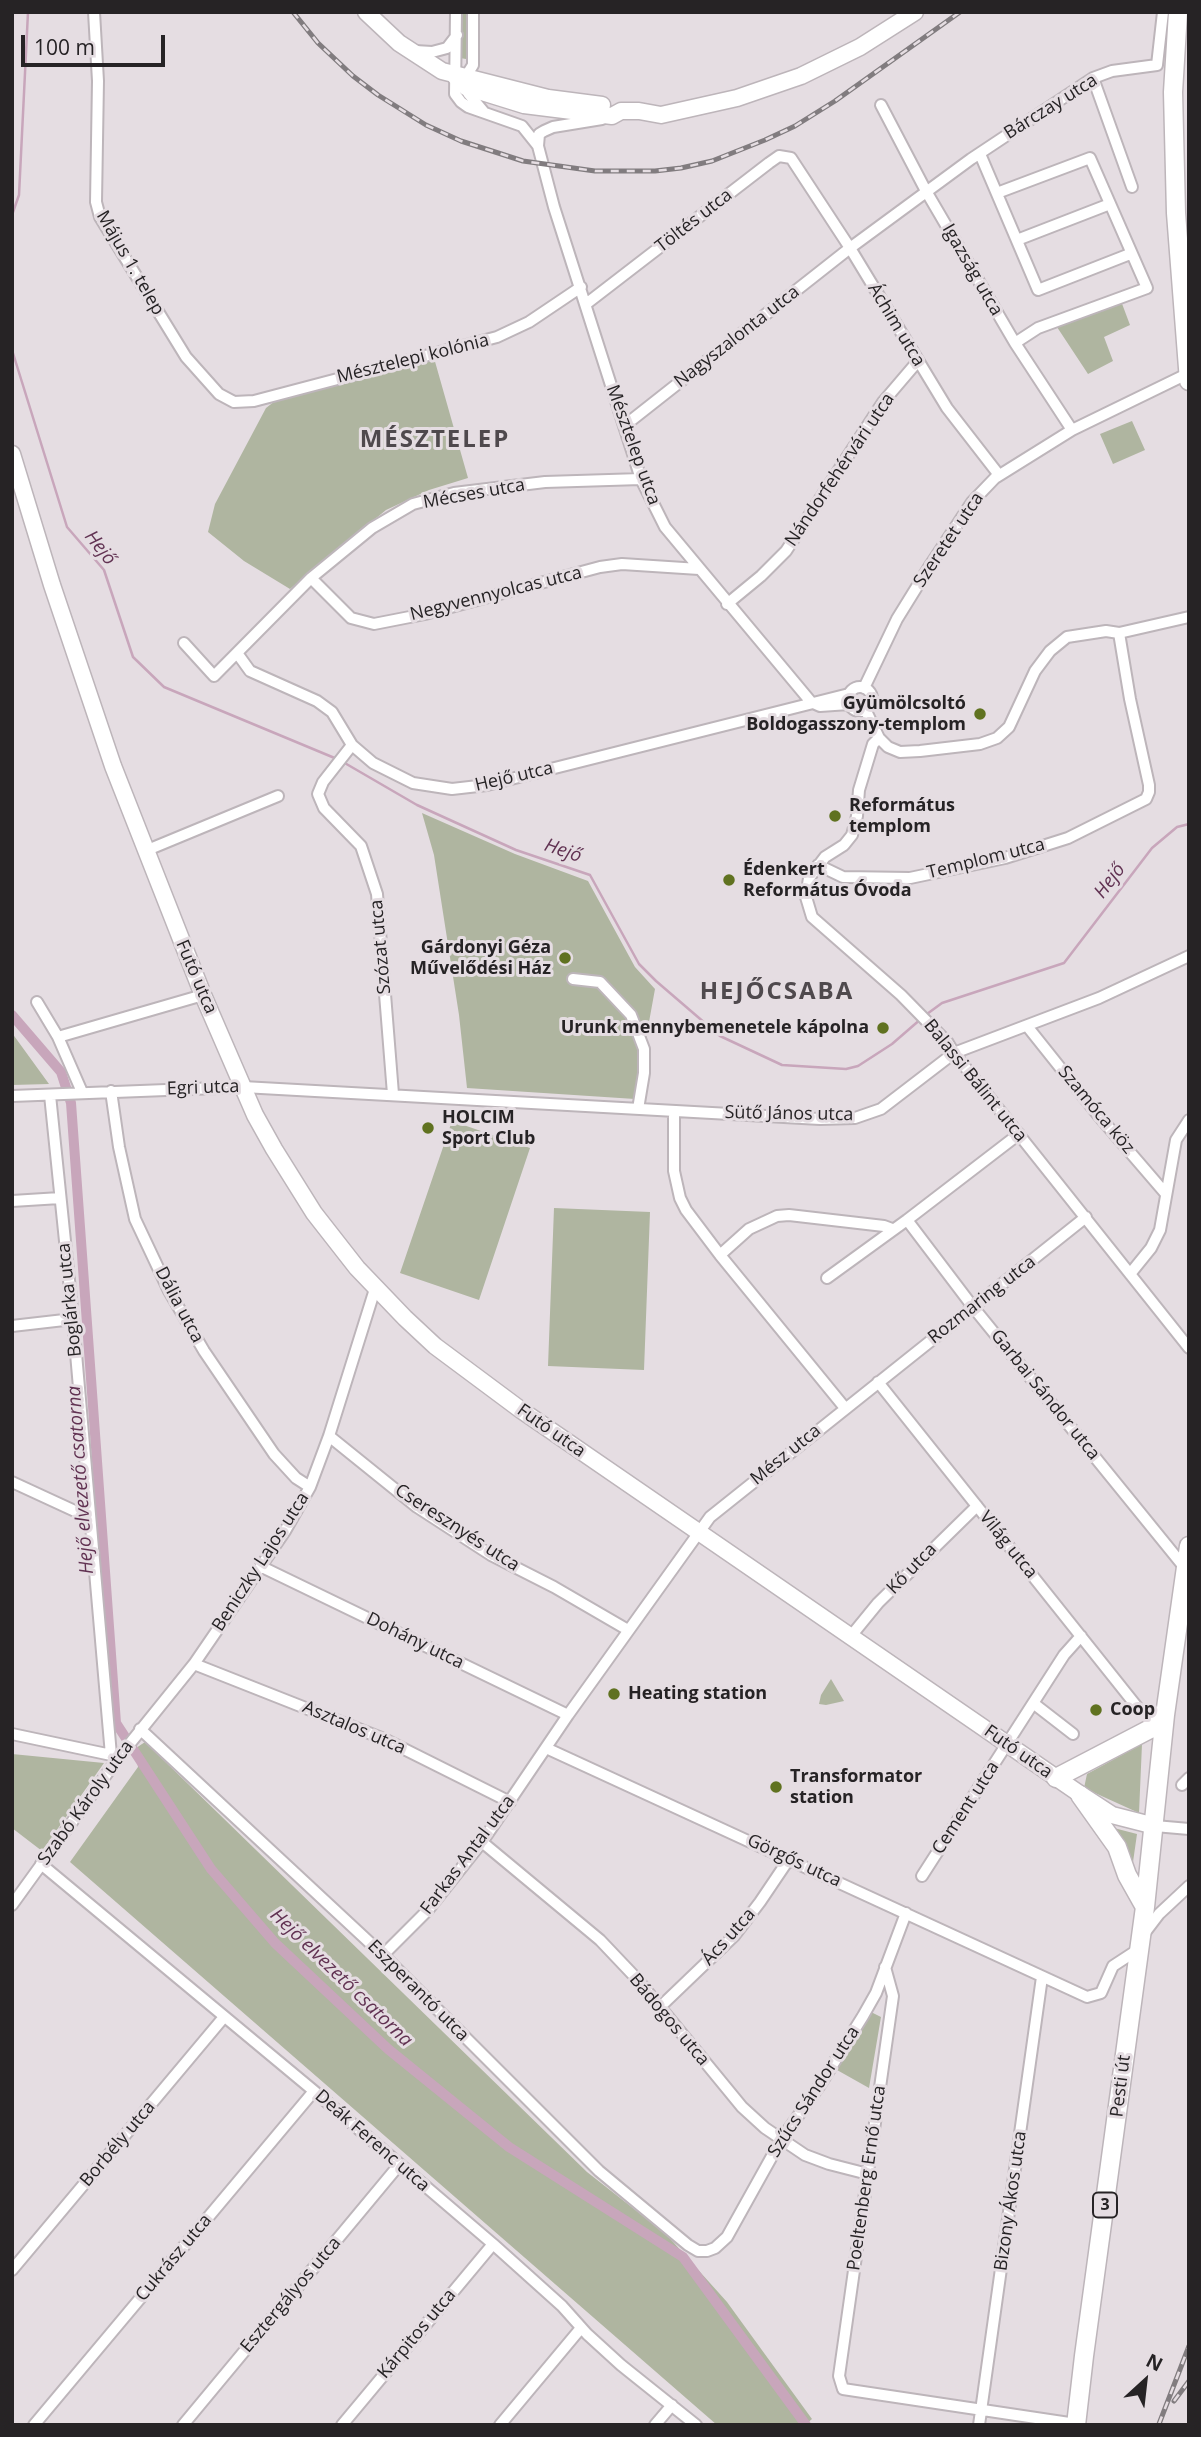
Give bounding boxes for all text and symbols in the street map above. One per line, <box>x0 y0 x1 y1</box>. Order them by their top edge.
scale bar <box>24 21 168 65</box>
text: 100 m <box>34 33 95 61</box>
street label: Bárczay utca <box>1000 70 1102 144</box>
street label: Töltés utca <box>651 184 737 258</box>
street label: Május 1. telep <box>91 207 169 319</box>
street label: Igazság utca <box>937 220 1007 320</box>
street label: Áchim utca <box>863 280 929 370</box>
street label: Nagyszalonta utca <box>670 281 804 393</box>
street label: Mésztelepi kolónia <box>335 330 491 388</box>
street label: Mésztelep utca <box>601 382 665 508</box>
street label: Nándorfehérvári utca <box>781 389 899 551</box>
district label: MÉSZTELEP <box>361 426 509 454</box>
street label: Mécses utca <box>421 474 527 514</box>
street label: Szeretet utca <box>909 489 989 591</box>
water label: Hejő <box>79 526 121 570</box>
street label: Negyvennyolcas utca <box>408 562 584 626</box>
place label: Gyümölcsoltó Boldogasszony-templom <box>746 693 966 736</box>
marker: Gyümölcsoltó Boldogasszony-templom <box>972 706 988 722</box>
street label: Hejő utca <box>473 758 555 796</box>
place label: Református templom <box>849 795 955 838</box>
marker: Református templom <box>827 808 843 824</box>
water label: Hejő <box>541 834 585 868</box>
street label: Templom utca <box>925 834 1047 884</box>
place label: Édenkert Református Óvoda <box>743 859 912 902</box>
water label: Hejő <box>1089 859 1131 903</box>
marker: Édenkert Református Óvoda <box>721 872 737 888</box>
street label: Szózat utca <box>366 899 396 995</box>
street label: Futó utca <box>171 937 221 1017</box>
place label: Gárdonyi Géza Művelődési Ház <box>410 937 551 979</box>
marker: Gárdonyi Géza Művelődési Ház <box>557 950 573 966</box>
district label: HEJŐCSABA <box>701 978 853 1006</box>
street label: Balassi Bálint utca <box>919 1015 1031 1147</box>
place label: Urunk mennybemenetele kápolna <box>561 1017 869 1039</box>
marker: Urunk mennybemenetele kápolna <box>875 1020 891 1036</box>
street label: Szamóca köz <box>1053 1062 1139 1158</box>
street label: Egri utca <box>166 1076 240 1100</box>
street label: Sütő János utca <box>724 1102 854 1126</box>
place label: HOLCIM Sport Club <box>442 1107 535 1150</box>
marker: HOLCIM Sport Club <box>420 1120 436 1136</box>
street label: Boglárka utca <box>53 1242 87 1358</box>
street label: Rozmaring utca <box>924 1251 1040 1349</box>
street label: Dália utca <box>150 1263 208 1347</box>
street label: Garbai Sándor utca <box>986 1325 1104 1465</box>
water label: Hejő elvezető csatorna <box>63 1385 99 1575</box>
street label: Futó utca <box>513 1400 589 1462</box>
street label: Mész utca <box>747 1420 825 1490</box>
street label: Cseresznyés utca <box>391 1480 523 1576</box>
street label: Beniczky Lajos utca <box>208 1488 314 1636</box>
street label: Világ utca <box>974 1507 1042 1583</box>
street label: Kő utca <box>882 1539 942 1599</box>
street label: Dohány utca <box>363 1608 467 1674</box>
place label: Heating station <box>628 1683 767 1705</box>
marker: Heating station <box>606 1686 622 1702</box>
street label: Asztalos utca <box>299 1697 409 1759</box>
place label: Coop <box>1110 1699 1155 1721</box>
marker: Coop <box>1088 1702 1104 1718</box>
street label: Futó utca <box>980 1721 1056 1783</box>
street label: Szabó Károly utca <box>34 1737 138 1869</box>
street label: Cement utca <box>928 1757 1004 1859</box>
place label: Transformator station <box>790 1766 922 1809</box>
marker: Transformator station <box>768 1779 784 1795</box>
street label: Farkas Antal utca <box>416 1791 520 1919</box>
street label: Görgős utca <box>744 1830 844 1892</box>
water label: Hejő elvezető csatorna <box>265 1904 417 2052</box>
street label: Ács utca <box>698 1904 760 1970</box>
street label: Eszperantó utca <box>363 1936 473 2046</box>
street label: Bádogos utca <box>624 1970 714 2070</box>
street label: Szűcs Sándor utca <box>764 2022 864 2162</box>
street label: Pesti út <box>1106 2054 1136 2118</box>
street label: Poeltenberg Ernő utca <box>843 2084 891 2272</box>
street label: Deák Ferenc utca <box>310 2085 434 2197</box>
street label: Borbély utca <box>76 2097 160 2191</box>
street label: Bizony Ákos utca <box>990 2130 1032 2272</box>
road number: 3 <box>1093 2192 1117 2218</box>
street label: Cukrász utca <box>131 2210 217 2306</box>
street label: Esztergályos utca <box>236 2233 346 2357</box>
street label: Kárpitos utca <box>373 2285 461 2383</box>
north arrow <box>1110 2346 1180 2416</box>
text: N <box>1142 2347 1167 2377</box>

